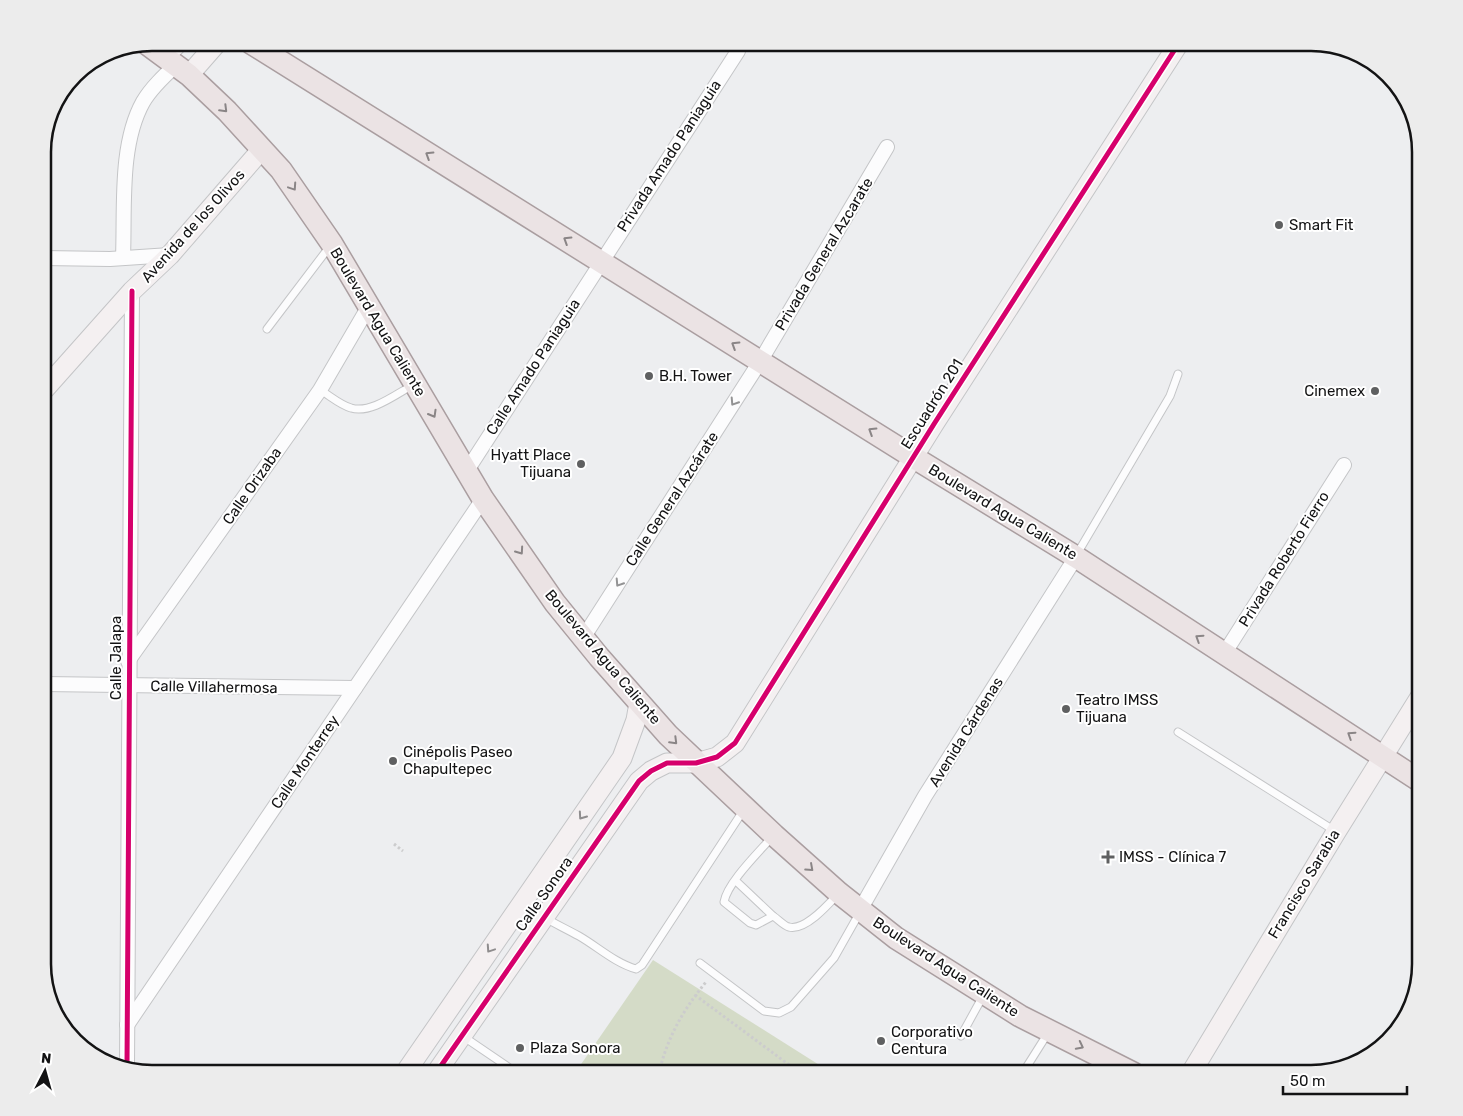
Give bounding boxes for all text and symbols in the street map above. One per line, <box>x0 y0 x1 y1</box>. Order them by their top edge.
street label: Privada Amado Paniaguia <box>613 77 725 235</box>
one-way arrow <box>218 103 227 112</box>
one-way arrow <box>425 151 434 161</box>
street label: Avenida de los Olivos <box>137 165 249 286</box>
street label: Privada General Azcarate <box>771 174 877 334</box>
one-way arrow <box>287 181 296 190</box>
place label: Smart Fit <box>1289 216 1354 234</box>
marker: Smart Fit <box>1273 219 1285 231</box>
one-way arrow <box>563 237 572 247</box>
street label: Boulevard Agua Caliente <box>326 244 430 400</box>
street label: Calle Amado Paniaguia <box>482 296 584 438</box>
one-way arrow <box>731 341 740 351</box>
street label: Escuadrón 201 <box>897 356 967 452</box>
place label: B.H. Tower <box>659 367 732 385</box>
marker: B.H. Tower <box>643 370 655 382</box>
place label: Cinemex <box>1304 382 1365 400</box>
marker: Cinemex <box>1369 385 1381 397</box>
one-way arrow <box>731 396 741 405</box>
one-way arrow <box>426 409 436 418</box>
street label: Calle General Azcárate <box>622 428 722 570</box>
one-way arrow <box>869 428 878 438</box>
street label: Calle Orizaba <box>219 444 285 528</box>
place label: Hyatt Place Tijuana <box>490 446 571 481</box>
marker: Hyatt Place Tijuana <box>575 458 587 470</box>
street label: Boulevard Agua Caliente <box>925 460 1081 564</box>
street label: Privada Roberto Fierro <box>1235 488 1333 630</box>
one-way arrow <box>514 546 523 555</box>
one-way arrow <box>615 577 625 586</box>
street label: Boulevard Agua Caliente <box>541 586 665 728</box>
street label: Calle Jalapa <box>107 616 125 700</box>
one-way arrow <box>1195 635 1205 644</box>
street label: Avenida Cárdenas <box>925 674 1007 790</box>
street label: Calle Villahermosa <box>150 677 278 697</box>
place label: Teatro IMSS Tijuana <box>1076 691 1158 726</box>
marker: Teatro IMSS Tijuana <box>1060 703 1072 715</box>
street label: Calle Monterrey <box>267 712 343 812</box>
one-way arrow <box>1347 732 1356 741</box>
one-way arrow <box>668 735 677 744</box>
place label: Cinépolis Paseo Chapultepec <box>403 743 513 778</box>
marker: Cinépolis Paseo Chapultepec <box>387 755 399 767</box>
one-way arrow <box>579 810 588 820</box>
street label: Francisco Sarabia <box>1264 826 1344 942</box>
place label: IMSS - Clínica 7 <box>1119 848 1226 866</box>
marker: IMSS - Clínica 7 <box>1101 850 1115 864</box>
street label: Calle Sonora <box>512 853 576 935</box>
one-way arrow <box>805 862 814 871</box>
street label: Boulevard Agua Caliente <box>870 913 1022 1021</box>
one-way arrow <box>487 944 496 953</box>
place label: Corporativo Centura <box>891 1023 973 1058</box>
marker: Corporativo Centura <box>875 1035 887 1047</box>
place label: Plaza Sonora <box>530 1039 621 1057</box>
one-way arrow <box>1075 1040 1084 1051</box>
marker: Plaza Sonora <box>514 1042 526 1054</box>
north arrow <box>20 1046 70 1096</box>
text: N <box>40 1050 52 1068</box>
scale bar <box>1283 1064 1407 1096</box>
text: 50 m <box>1290 1072 1325 1090</box>

